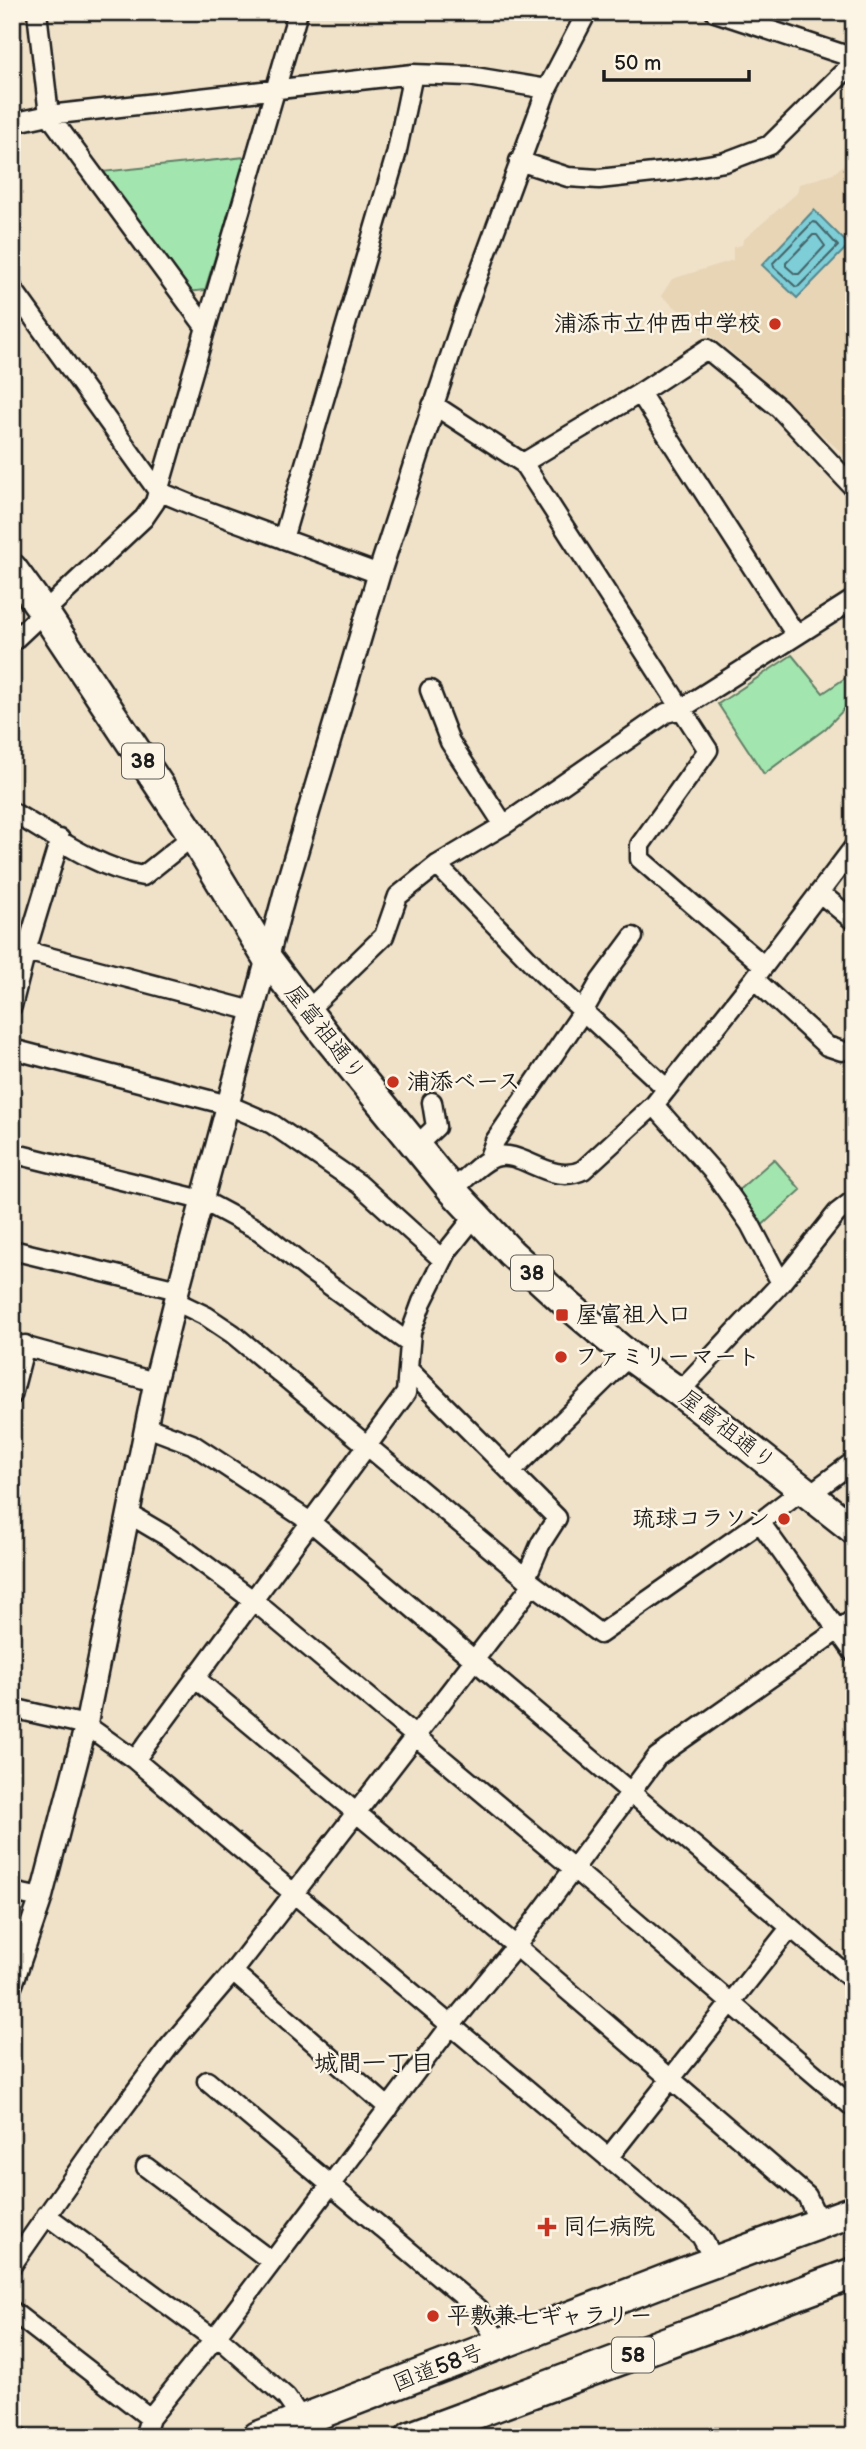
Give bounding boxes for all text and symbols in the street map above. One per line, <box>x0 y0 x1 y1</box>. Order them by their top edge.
scale bar <box>604 38 749 82</box>
text: 50 m <box>614 51 661 76</box>
place label: 浦添市立仲西中学校 <box>554 310 761 338</box>
marker: 浦添市立仲西中学校 <box>767 316 783 332</box>
road number: 38 <box>122 744 164 778</box>
street label: 屋富祖通り <box>279 979 371 1087</box>
place label: 浦添ベース <box>407 1068 521 1096</box>
marker: 浦添ベース <box>385 1074 401 1090</box>
road number: 38 <box>511 1256 553 1290</box>
place label: 屋富祖入口 <box>576 1301 691 1329</box>
marker: 屋富祖入口 <box>554 1307 570 1323</box>
place label: ファミリーマート <box>575 1343 760 1371</box>
marker: ファミリーマート <box>553 1349 569 1365</box>
street label: 屋富祖通り <box>673 1384 781 1476</box>
place label: 琉球コラソン <box>632 1505 770 1533</box>
marker: 琉球コラソン <box>776 1511 792 1527</box>
district label: 城間一丁目 <box>314 2049 434 2078</box>
place label: 同仁病院 <box>563 2213 655 2241</box>
marker: 同仁病院 <box>537 2217 557 2237</box>
place label: 平敷兼七ギャラリー <box>447 2302 653 2330</box>
marker: 平敷兼七ギャラリー <box>425 2308 441 2324</box>
street label: 国道58号 <box>388 2338 488 2398</box>
road number: 58 <box>612 2338 654 2372</box>

